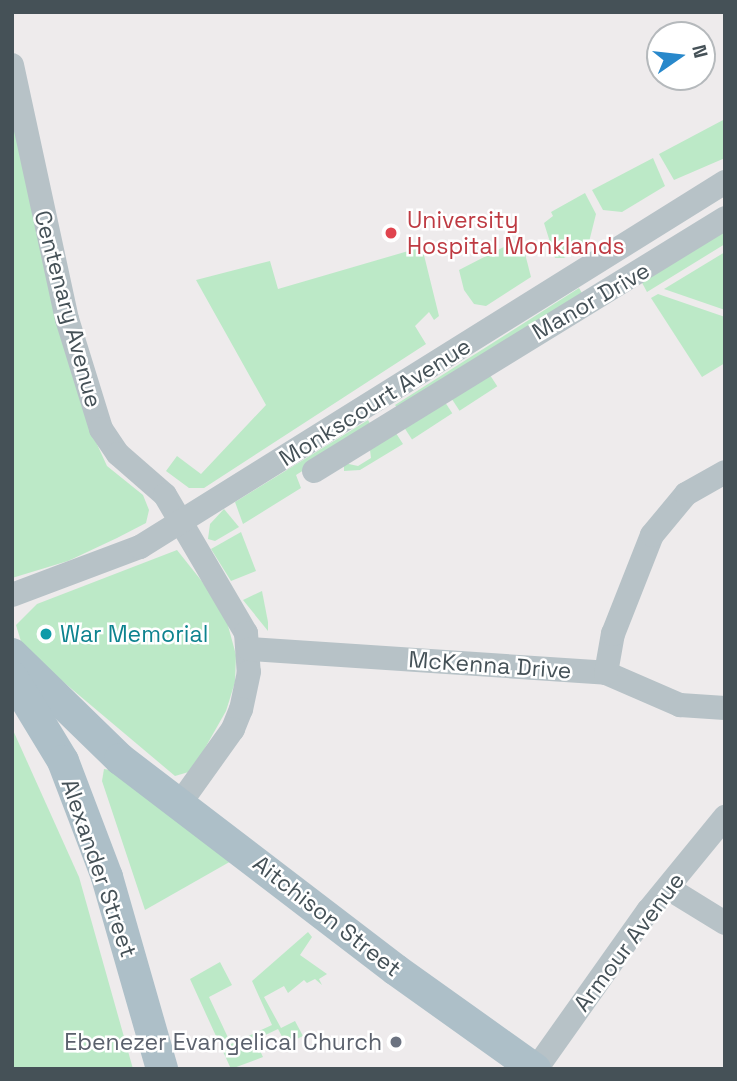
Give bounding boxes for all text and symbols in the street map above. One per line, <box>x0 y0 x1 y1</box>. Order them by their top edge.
north arrow <box>646 21 716 91</box>
text: N <box>686 42 714 60</box>
place label: University Hospital Monklands <box>407 206 625 260</box>
street label: Centenary Avenue <box>28 207 108 411</box>
marker: University Hospital Monklands <box>381 223 401 243</box>
street label: Manor Drive <box>527 256 655 346</box>
street label: Monkscourt Avenue <box>274 332 476 472</box>
place label: War Memorial <box>60 620 208 648</box>
marker: War Memorial <box>38 626 54 642</box>
street label: McKenna Drive <box>408 646 572 684</box>
street label: Alexander Street <box>56 775 142 961</box>
street label: Aitchison Street <box>247 850 407 982</box>
street label: Armour Avenue <box>568 867 690 1017</box>
place label: Ebenezer Evangelical Church <box>64 1028 382 1056</box>
marker: Ebenezer Evangelical Church <box>388 1034 404 1050</box>

